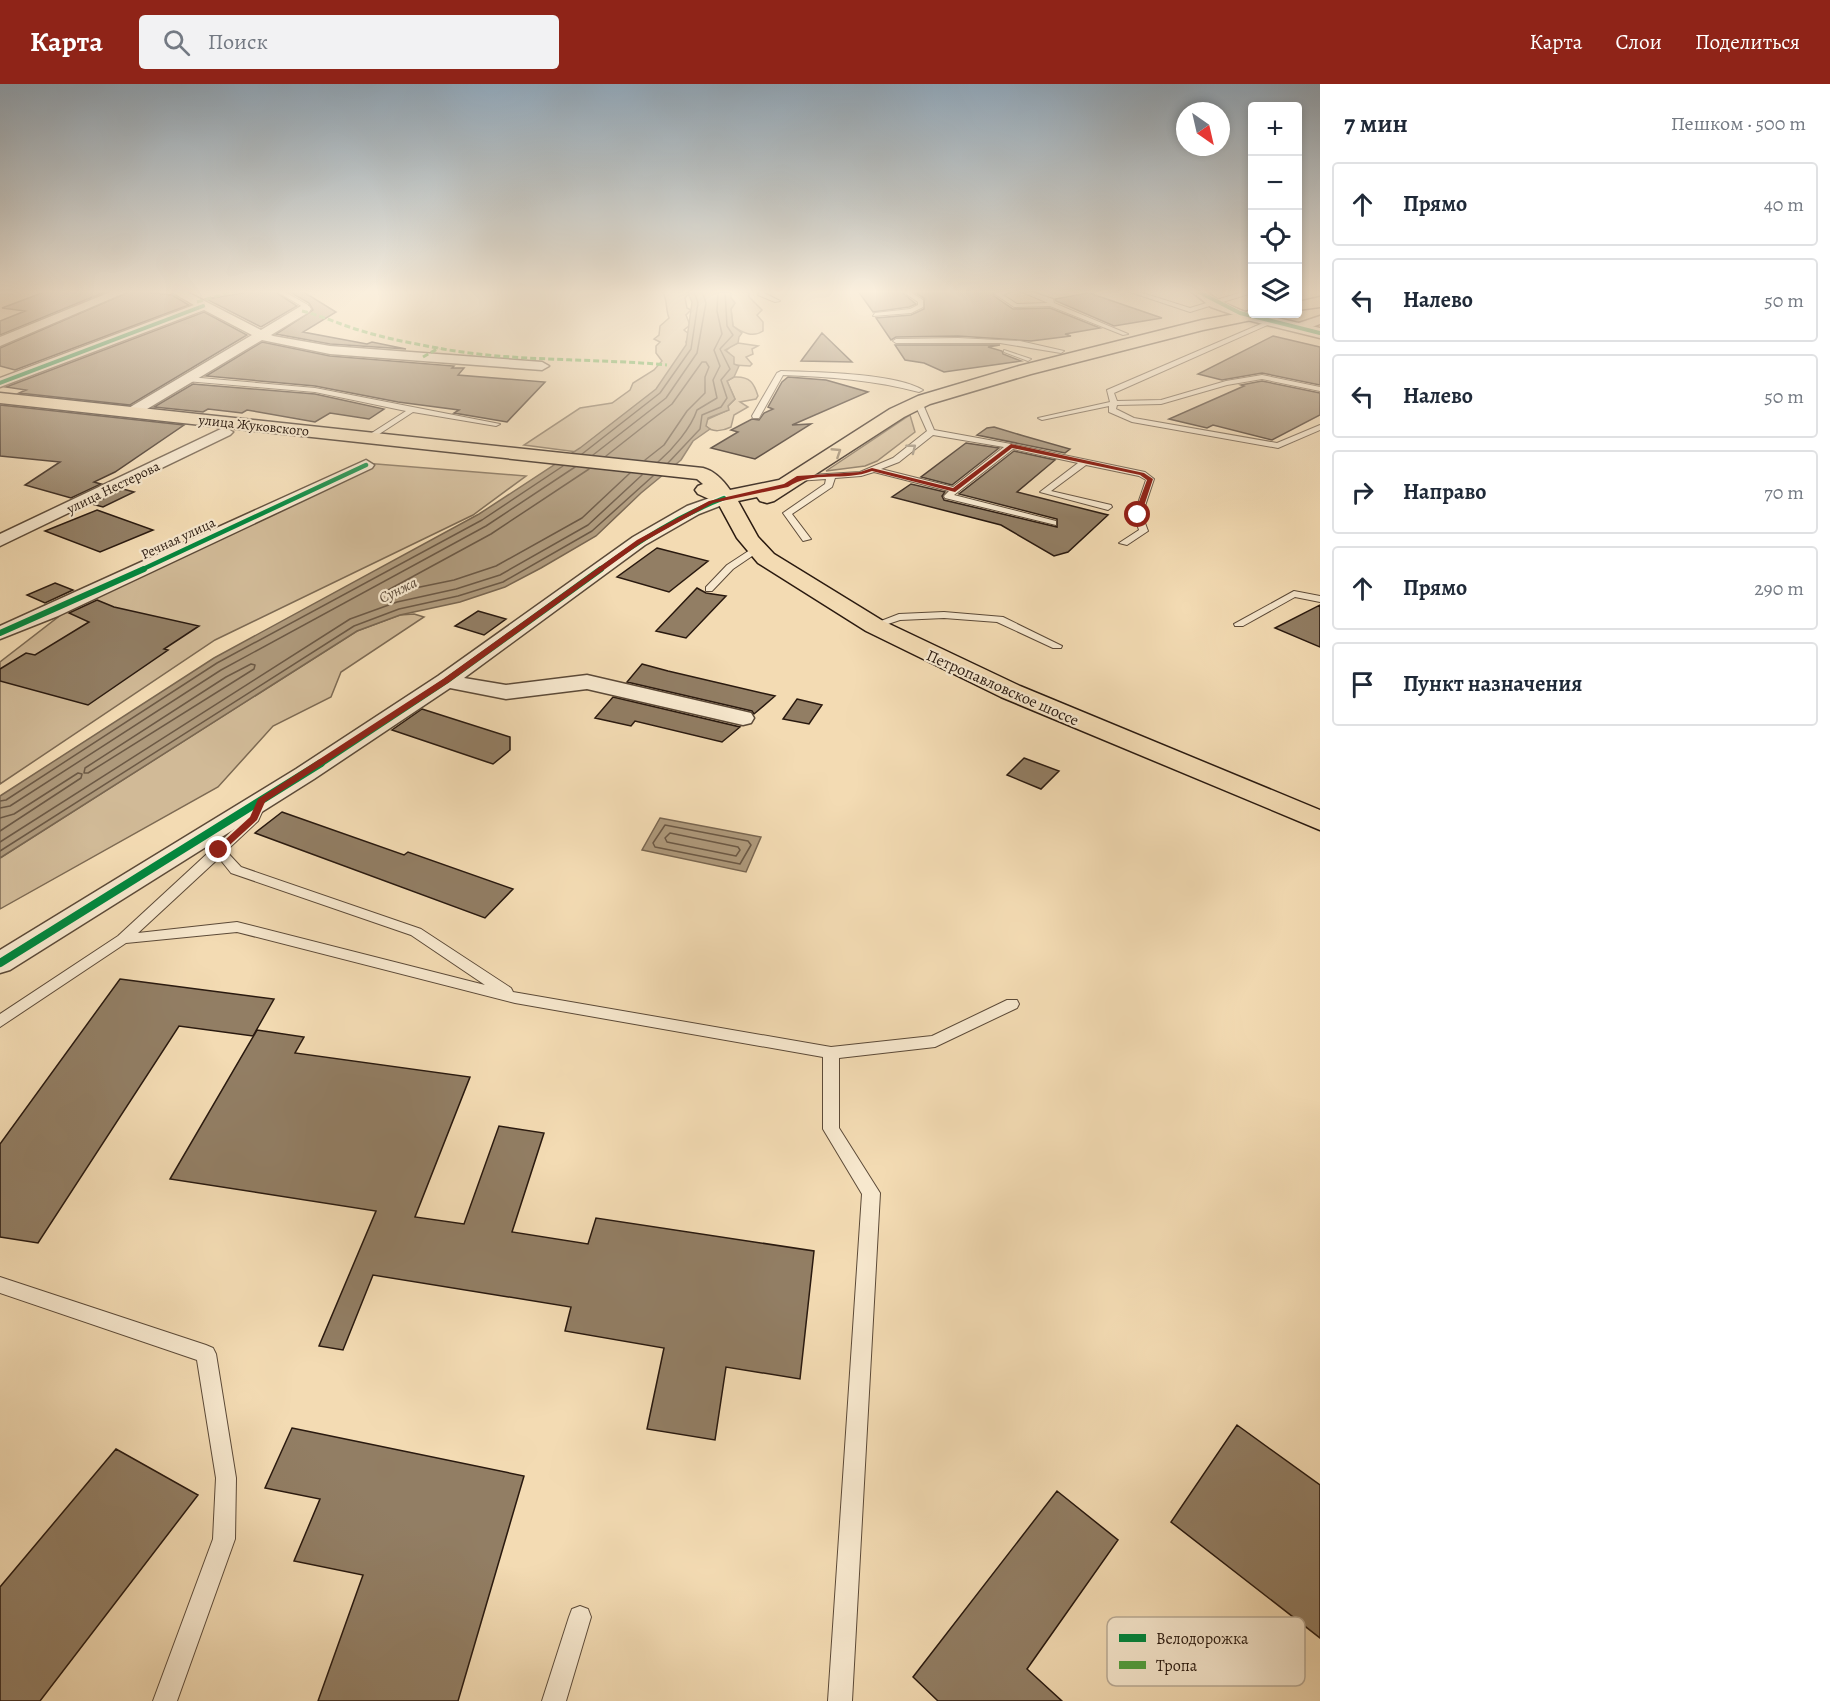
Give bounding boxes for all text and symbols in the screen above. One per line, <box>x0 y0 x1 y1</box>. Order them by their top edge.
search box <box>139 15 559 69</box>
text: Карта <box>30 23 103 61</box>
icon: search <box>160 26 193 59</box>
text: Поиск <box>208 27 268 57</box>
text: Карта <box>1529 28 1582 56</box>
text: Слои <box>1615 28 1662 56</box>
text: Поделиться <box>1695 28 1800 56</box>
north arrow <box>1176 102 1230 156</box>
map controls <box>1248 102 1302 318</box>
button: + <box>1248 102 1302 156</box>
text: 7 мин <box>1344 106 1408 141</box>
text: Пешком · 500 m <box>1671 110 1806 137</box>
button: − <box>1248 156 1302 210</box>
icon: ahead <box>1346 188 1379 221</box>
text: Прямо <box>1403 189 1467 219</box>
text: 40 m <box>1764 191 1804 218</box>
button: locate <box>1248 210 1302 264</box>
button: layers <box>1248 264 1302 318</box>
icon: left <box>1346 284 1379 317</box>
text: Налево <box>1403 285 1473 315</box>
text: 50 m <box>1764 287 1804 314</box>
icon: left <box>1346 380 1379 413</box>
text: Налево <box>1403 381 1473 411</box>
text: 50 m <box>1764 383 1804 410</box>
street label: улица Жуковского <box>197 410 310 441</box>
one-way arrow <box>905 444 916 455</box>
one-way arrow <box>830 448 841 459</box>
street label: улица Нестерова <box>63 456 163 519</box>
icon: right <box>1346 476 1379 509</box>
text: Направо <box>1403 477 1486 507</box>
text: 70 m <box>1764 479 1804 506</box>
route start <box>1124 501 1150 527</box>
street label: Речная улица <box>138 513 219 564</box>
water label: Сунжа <box>375 572 421 608</box>
icon: ahead <box>1346 572 1379 605</box>
text: Прямо <box>1403 573 1467 603</box>
text: 290 m <box>1754 575 1804 602</box>
street label: Петропавловское шоссе <box>923 644 1082 732</box>
icon: arrive <box>1346 668 1379 701</box>
text: Пункт назначения <box>1403 669 1582 699</box>
route end <box>205 836 231 862</box>
legend <box>1107 1617 1305 1686</box>
text: Велодорожка <box>1156 1628 1249 1650</box>
text: Тропа <box>1156 1655 1198 1677</box>

